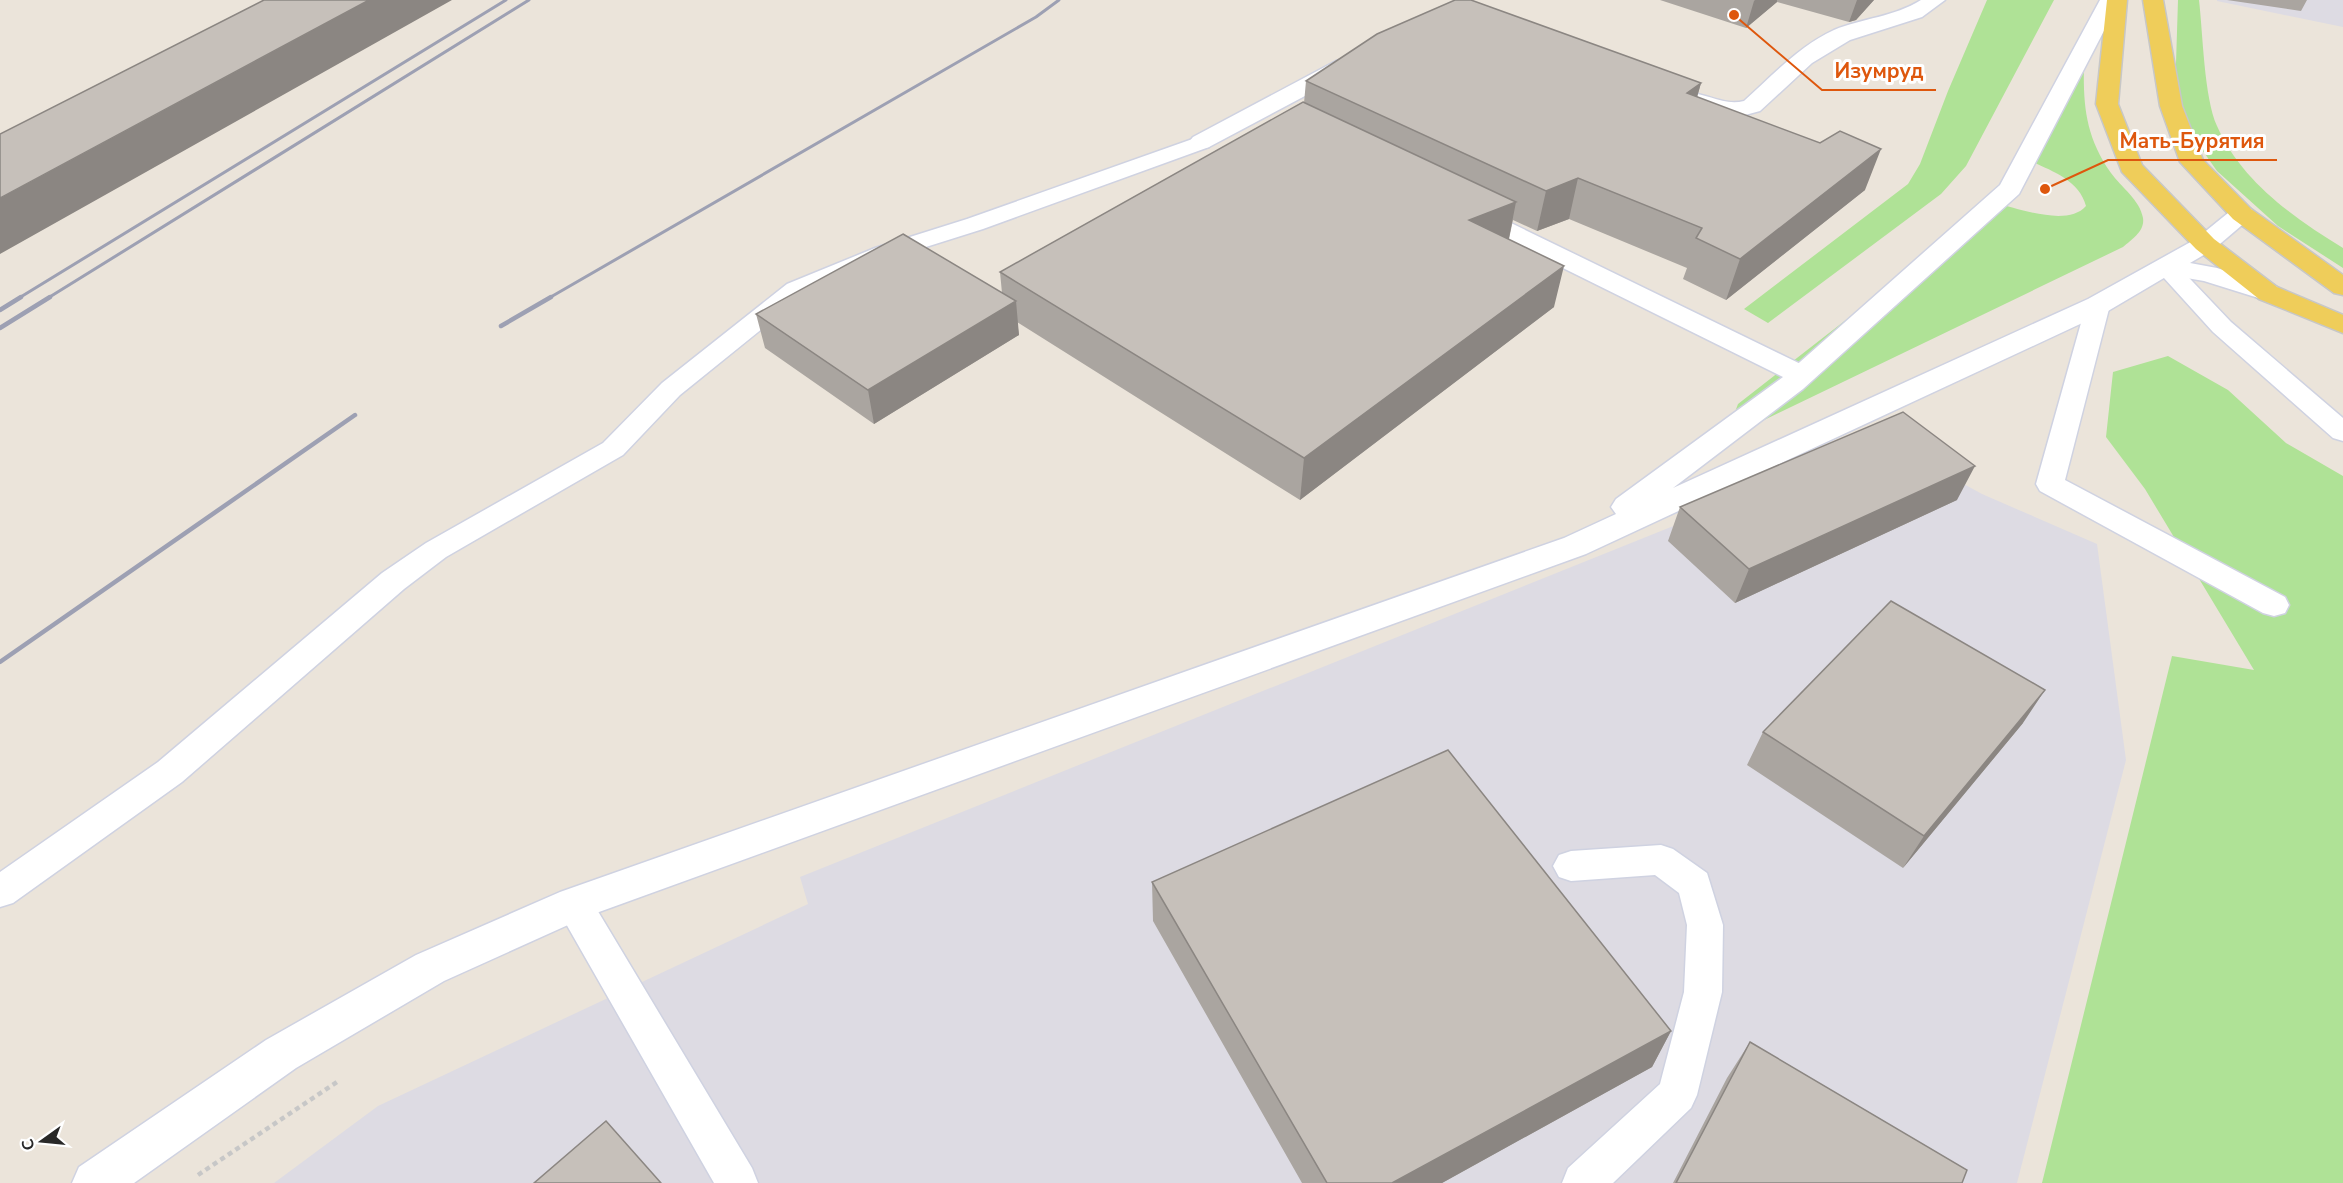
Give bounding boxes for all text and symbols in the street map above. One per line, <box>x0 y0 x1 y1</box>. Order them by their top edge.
callout: Изумруд <box>1822 51 1936 90</box>
text: Изумруд <box>1834 57 1924 85</box>
callout: Мать-Бурятия <box>2108 121 2277 160</box>
text: Мать-Бурятия <box>2119 127 2265 155</box>
north arrow <box>12 1111 72 1171</box>
text: С <box>16 1136 41 1153</box>

